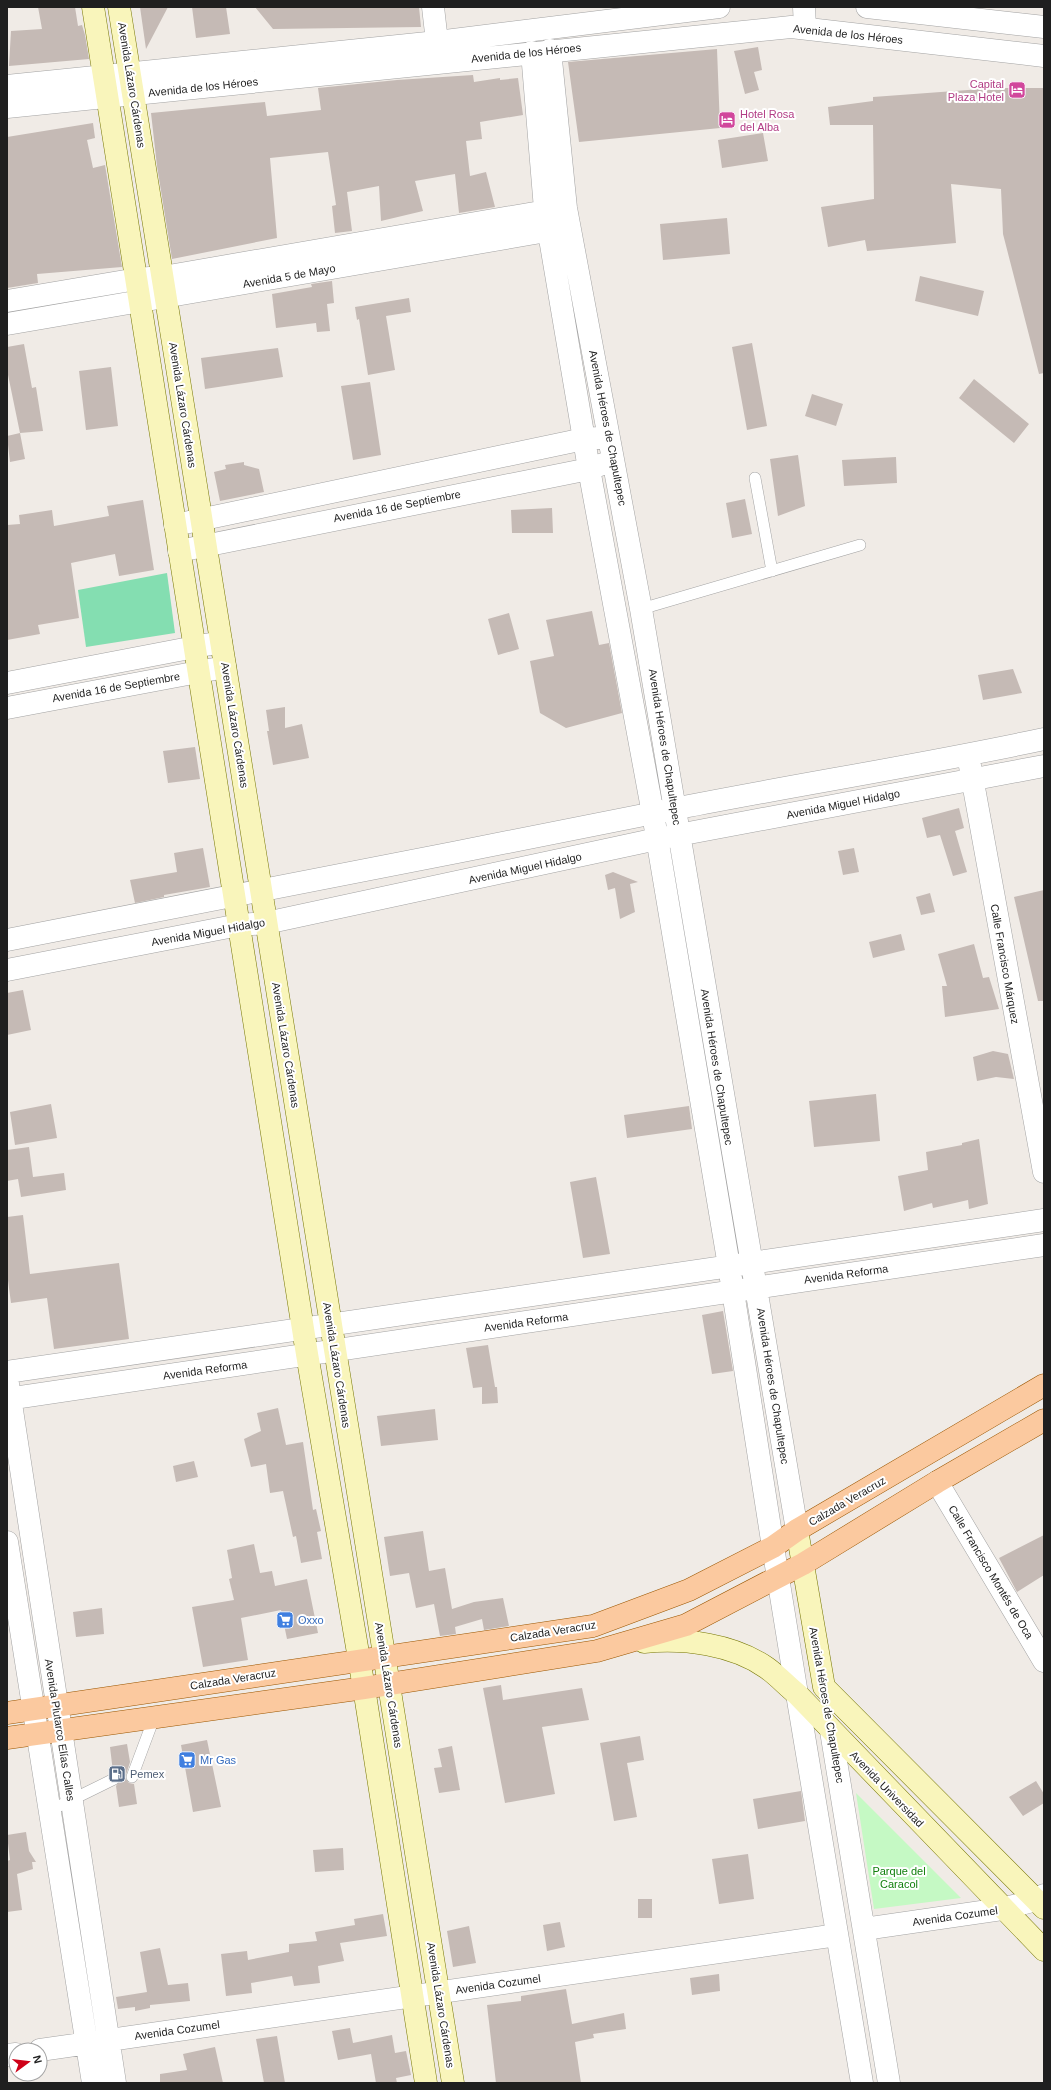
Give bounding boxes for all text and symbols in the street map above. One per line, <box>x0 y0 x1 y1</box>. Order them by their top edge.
street label: Avenida Lázaro Cárdenas <box>116 21 148 149</box>
street label: Avenida de los Héroes <box>792 22 904 46</box>
street label: Avenida de los Héroes <box>470 41 582 65</box>
street label: Avenida de los Héroes <box>147 75 259 99</box>
place label: Capital Plaza Hotel <box>948 78 1004 103</box>
hotel icon: Capital Plaza Hotel <box>1007 80 1027 100</box>
place label: Hotel Rosa del Alba <box>740 108 795 133</box>
hotel icon: Hotel Rosa del Alba <box>717 110 737 130</box>
street label: Avenida 5 de Mayo <box>242 262 336 290</box>
street label: Avenida Lázaro Cárdenas <box>167 341 199 469</box>
street label: Avenida Héroes de Chapultepec <box>587 349 629 507</box>
street label: Avenida 16 de Septiembre <box>332 488 462 524</box>
street label: Avenida Lázaro Cárdenas <box>219 661 251 789</box>
street label: Avenida Héroes de Chapultepec <box>647 668 683 827</box>
street label: Avenida 16 de Septiembre <box>51 670 181 704</box>
street label: Avenida Miguel Hidalgo <box>785 787 901 821</box>
street label: Avenida Miguel Hidalgo <box>467 850 583 886</box>
street label: Calle Francisco Márquez <box>989 903 1021 1025</box>
street label: Avenida Miguel Hidalgo <box>150 916 266 948</box>
street label: Avenida Lázaro Cárdenas <box>270 981 302 1109</box>
street label: Avenida Héroes de Chapultepec <box>699 988 735 1147</box>
street label: Avenida Reforma <box>803 1262 890 1286</box>
street label: Avenida Lázaro Cárdenas <box>321 1301 353 1429</box>
street label: Avenida Héroes de Chapultepec <box>755 1307 791 1466</box>
street label: Avenida Reforma <box>483 1310 570 1334</box>
street label: Avenida Reforma <box>162 1358 249 1382</box>
street label: Calzada Veracruz <box>806 1474 888 1528</box>
street label: Calle Francisco Montés de Oca <box>946 1503 1036 1642</box>
supermarket icon: Oxxo <box>275 1610 295 1630</box>
place label: Oxxo <box>298 1614 324 1626</box>
street label: Calzada Veracruz <box>509 1618 597 1644</box>
street label: Avenida Lázaro Cárdenas <box>373 1621 405 1749</box>
street label: Avenida Héroes de Chapultepec <box>807 1626 847 1784</box>
street label: Avenida Plutarco Elías Calles <box>43 1658 77 1803</box>
street label: Calzada Veracruz <box>189 1666 277 1692</box>
street label: Avenida Universidad <box>848 1749 926 1829</box>
supermarket icon: Mr Gas <box>177 1750 197 1770</box>
place label: Mr Gas <box>200 1754 237 1766</box>
fuel station icon: Pemex <box>107 1764 127 1784</box>
place label: Pemex <box>130 1768 165 1780</box>
park label: Parque del Caracol <box>872 1865 926 1890</box>
street label: Avenida Cozumel <box>912 1904 998 1928</box>
street label: Avenida Lázaro Cárdenas <box>425 1941 457 2069</box>
street label: Avenida Cozumel <box>455 1972 541 1996</box>
street label: Avenida Cozumel <box>134 2018 220 2042</box>
north arrow <box>8 2042 48 2082</box>
text: N <box>31 2054 44 2065</box>

